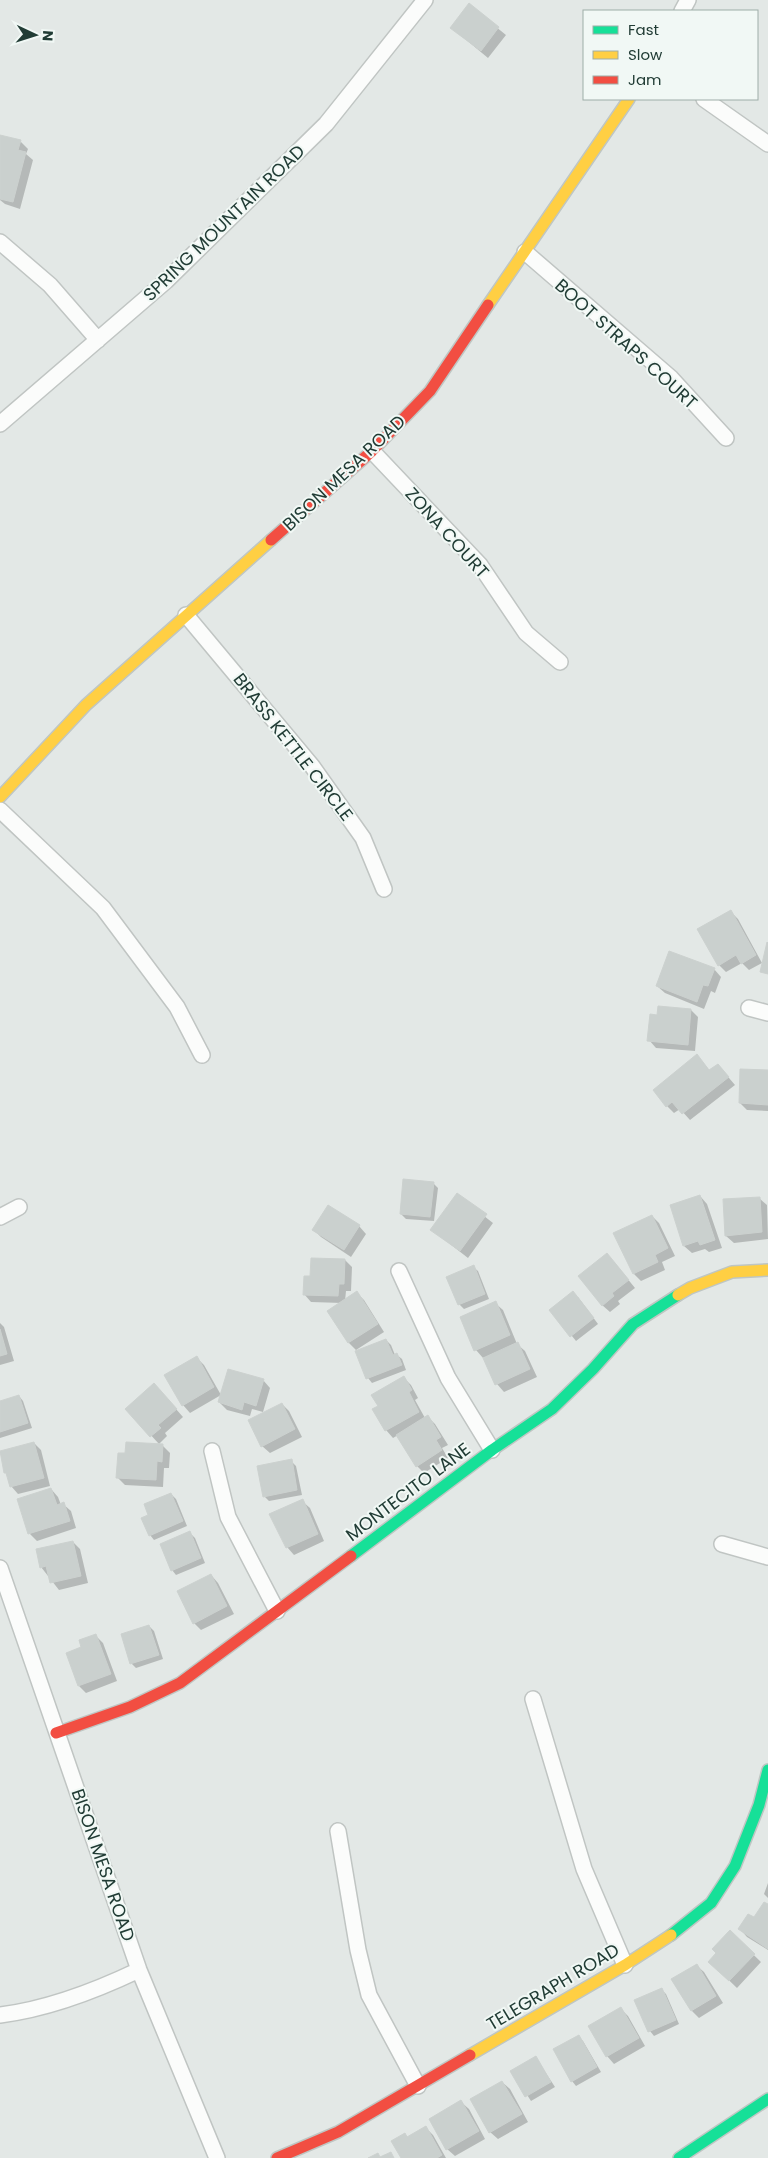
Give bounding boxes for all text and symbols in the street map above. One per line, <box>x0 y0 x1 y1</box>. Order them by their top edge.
north arrow <box>10 10 60 60</box>
legend <box>583 10 758 100</box>
text: Fast <box>628 19 659 40</box>
text: N <box>38 30 58 42</box>
text: Slow <box>628 44 663 65</box>
text: Jam <box>628 69 662 90</box>
street label: SPRING MOUNTAIN ROAD <box>137 139 310 307</box>
street label: BOOT STRAPS COURT <box>550 273 703 415</box>
street label: BISON MESA ROAD <box>277 409 411 536</box>
street label: ZONA COURT <box>400 482 495 584</box>
street label: BRASS KETTLE CIRCLE <box>228 667 359 826</box>
street label: MONTECITO LANE <box>340 1436 475 1547</box>
street label: BISON MESA ROAD <box>66 1785 141 1944</box>
street label: TELEGRAPH ROAD <box>482 1937 624 2036</box>

